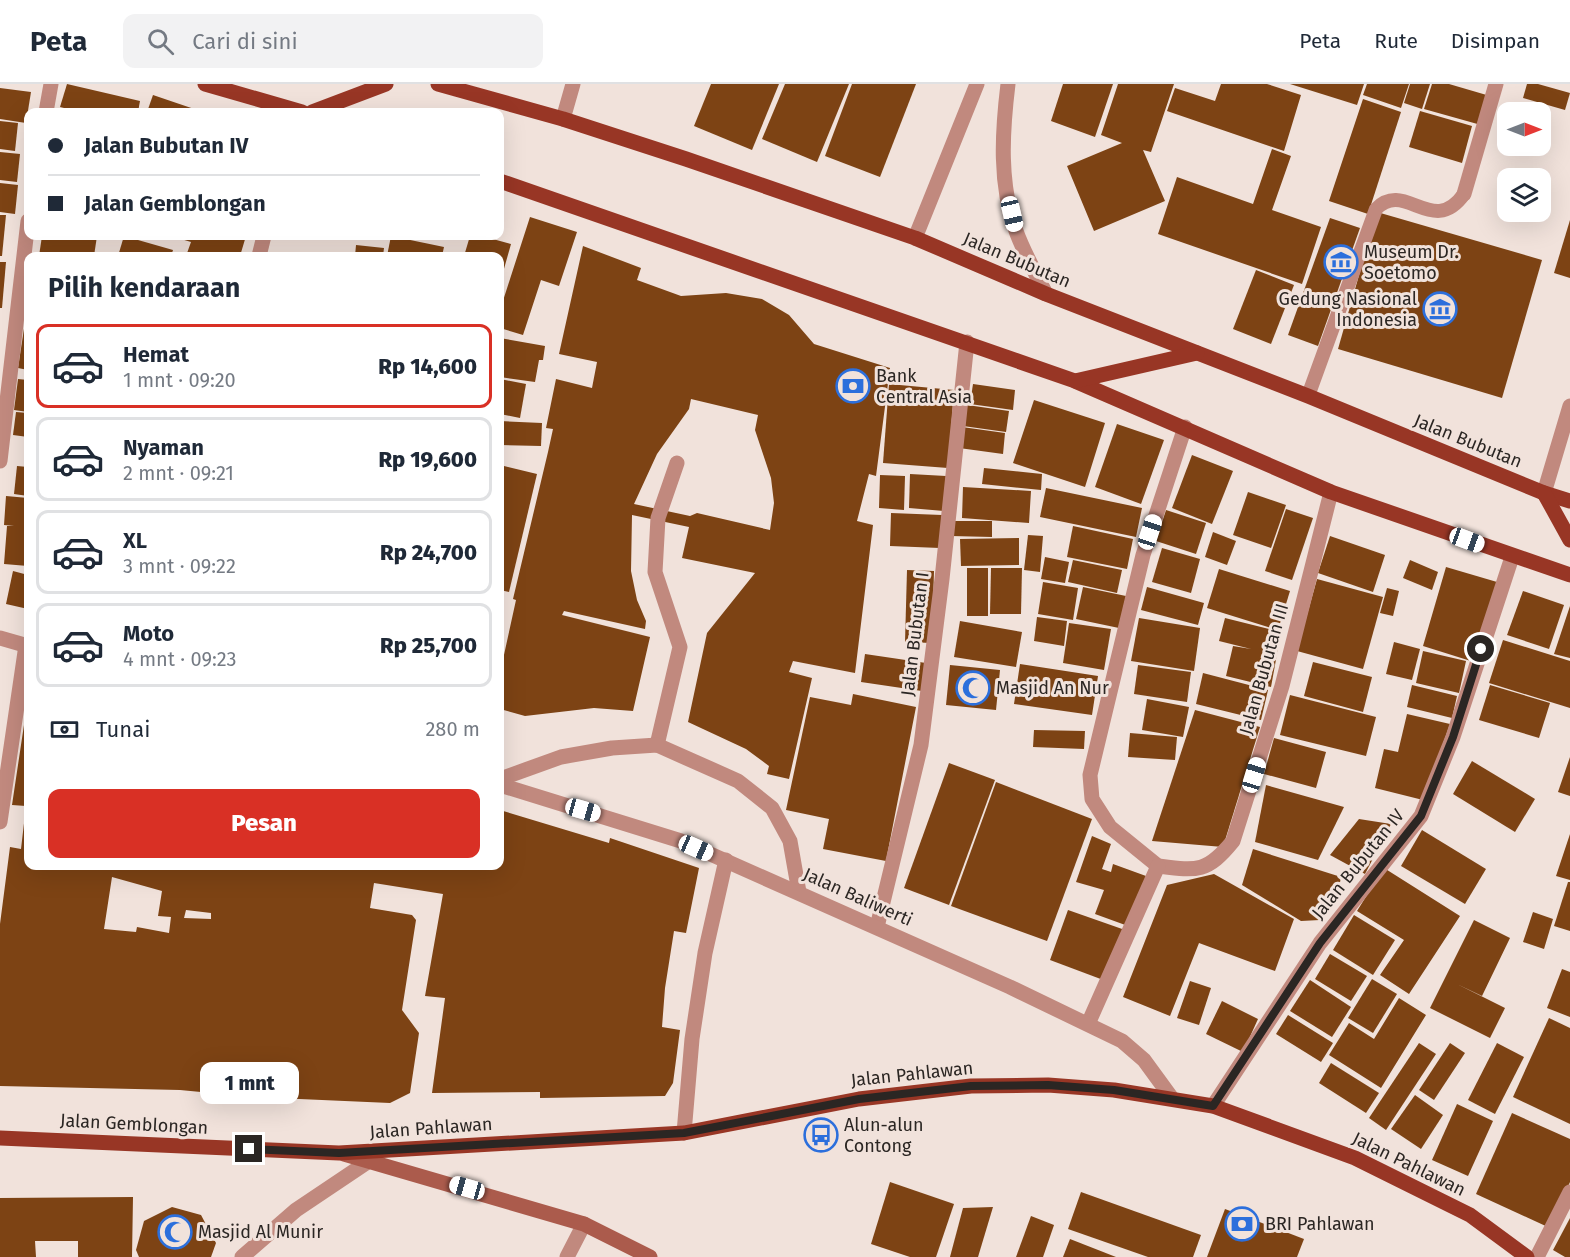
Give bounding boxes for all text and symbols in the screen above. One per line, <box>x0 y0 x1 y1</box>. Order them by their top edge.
search box <box>123 14 543 68</box>
text: Peta <box>30 25 87 58</box>
icon: search <box>144 25 177 58</box>
text: Cari di sini <box>192 28 298 55</box>
text: Peta <box>1299 28 1341 54</box>
text: Rute <box>1374 28 1418 54</box>
text: Disimpan <box>1451 28 1540 54</box>
north arrow <box>1497 102 1551 156</box>
map controls <box>1497 102 1551 222</box>
text: Jalan Bubutan IV <box>84 132 248 159</box>
button: layers <box>1497 168 1551 222</box>
text: Jalan Gemblongan <box>84 190 266 217</box>
car <box>999 194 1025 234</box>
street label: Jalan Bubutan <box>960 227 1074 293</box>
place label: Museum Dr. Soetomo <box>1364 241 1459 284</box>
museum icon: Museum Dr. Soetomo <box>1323 244 1359 280</box>
text: Pilih kendaraan <box>48 272 240 304</box>
place label: Gedung Nasional Indonesia <box>1279 288 1417 331</box>
museum icon: Gedung Nasional Indonesia <box>1422 291 1458 327</box>
icon: car <box>51 339 105 393</box>
text: Hemat <box>123 341 189 368</box>
text: Rp 14,600 <box>378 353 477 380</box>
place label: Bank Central Asia <box>876 365 972 408</box>
text: 1 mnt · 09:20 <box>123 368 236 392</box>
bank icon: Bank Central Asia <box>835 368 871 404</box>
street label: Jalan Bubutan <box>1411 409 1525 473</box>
icon: car <box>51 432 105 486</box>
text: Nyaman <box>123 434 204 461</box>
text: Rp 19,600 <box>378 446 477 473</box>
text: 2 mnt · 09:21 <box>123 461 234 485</box>
car <box>1136 512 1164 552</box>
icon: car <box>51 525 105 579</box>
car <box>1447 525 1487 555</box>
text: XL <box>123 527 147 554</box>
text: Rp 24,700 <box>380 539 477 566</box>
text: 3 mnt · 09:22 <box>123 554 236 578</box>
street label: Jalan Bubutan I <box>896 571 934 697</box>
street label: Jalan Bubutan III <box>1235 601 1293 737</box>
icon: car <box>51 618 105 672</box>
text: Moto <box>123 620 174 647</box>
text: Rp 25,700 <box>380 632 477 659</box>
route start <box>1467 635 1494 662</box>
text: 4 mnt · 09:23 <box>123 647 236 671</box>
mosque icon: Masjid An Nur <box>955 670 991 706</box>
place label: Masjid An Nur <box>996 677 1109 699</box>
icon: cash <box>48 713 81 746</box>
text: Tunai <box>96 716 150 743</box>
text: 280 m <box>425 717 480 741</box>
car <box>1240 755 1268 795</box>
button: Pesan <box>48 789 480 858</box>
car <box>563 796 603 824</box>
street label: Jalan Bubutan IV <box>1307 805 1409 923</box>
car <box>676 832 716 864</box>
street label: Jalan Baliwerti <box>800 863 916 931</box>
street label: Jalan Pahlawan <box>850 1057 974 1091</box>
callout: 1 mnt <box>200 1062 298 1104</box>
text: 1 mnt <box>224 1071 275 1095</box>
street label: Jalan Gemblongan <box>59 1109 209 1139</box>
street label: Jalan Pahlawan <box>369 1113 493 1143</box>
place label: Alun-alun Contong <box>844 1114 924 1157</box>
bus stop icon: Alun-alun Contong <box>803 1117 839 1153</box>
street label: Jalan Pahlawan <box>1349 1127 1469 1201</box>
route end <box>235 1135 262 1162</box>
car <box>447 1174 487 1202</box>
bank icon: BRI Pahlawan <box>1224 1206 1260 1242</box>
place label: BRI Pahlawan <box>1265 1213 1375 1235</box>
mosque icon: Masjid Al Munir <box>157 1214 193 1250</box>
place label: Masjid Al Munir <box>198 1221 323 1243</box>

